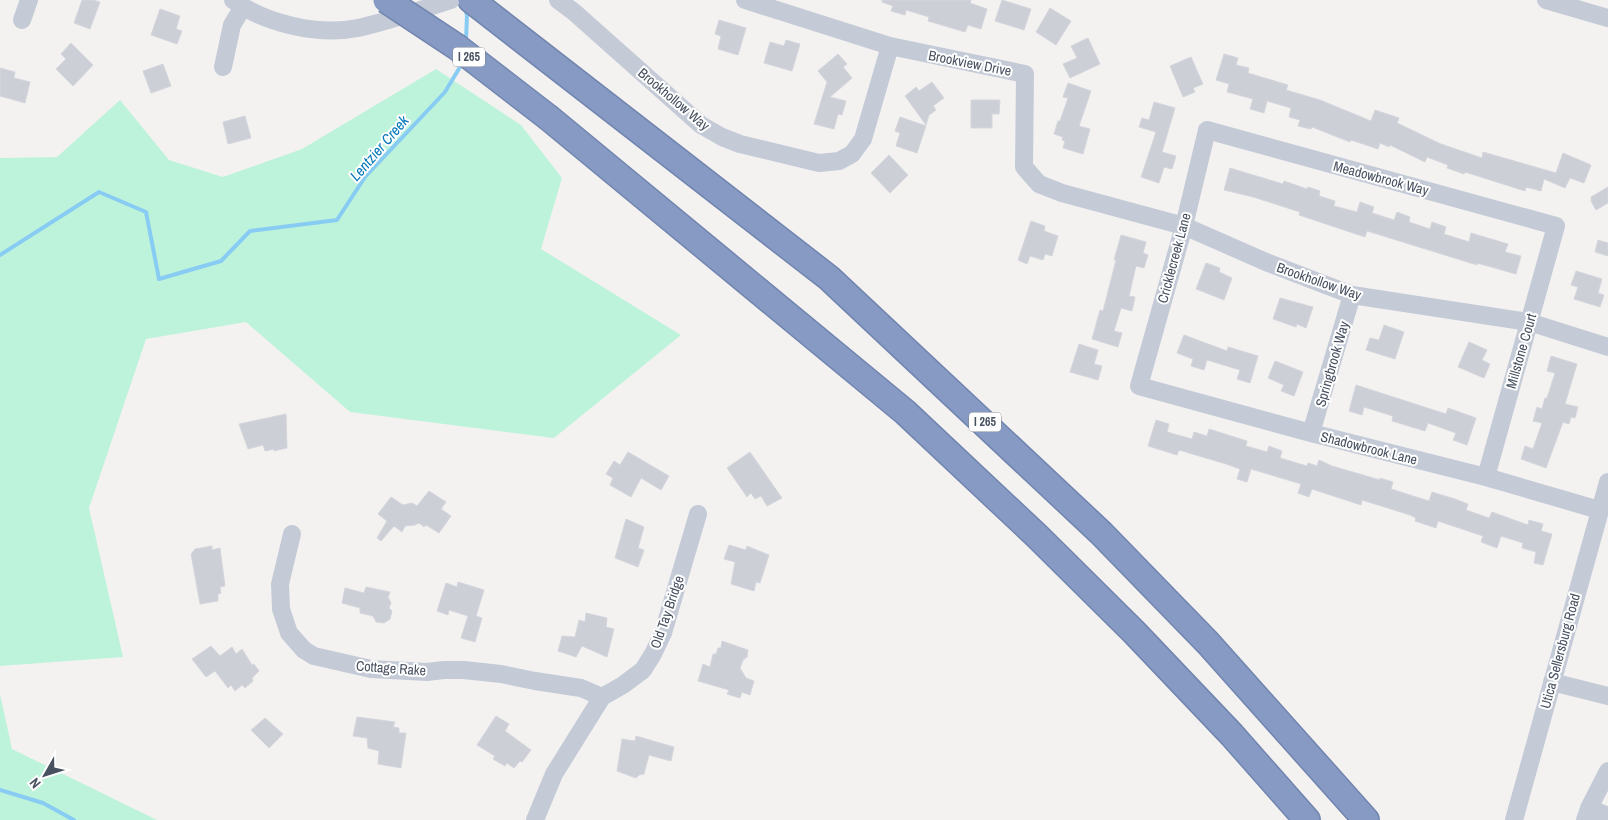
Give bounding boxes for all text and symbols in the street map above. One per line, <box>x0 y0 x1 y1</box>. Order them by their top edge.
street label: Brookview Drive <box>927 46 1013 80</box>
road number: I 265 <box>453 48 485 66</box>
street label: Brookhollow Way <box>634 64 714 134</box>
water label: Lentzier Creek <box>345 110 414 185</box>
street label: Meadowbrook Way <box>1331 157 1431 199</box>
street label: Cricklecreek Lane <box>1153 211 1195 305</box>
street label: Brookhollow Way <box>1274 258 1364 304</box>
street label: Millstone Court <box>1502 311 1540 391</box>
street label: Springbrook Way <box>1311 319 1353 409</box>
road number: I 265 <box>969 412 1001 432</box>
street label: Shadowbrook Lane <box>1319 427 1419 469</box>
street label: Old Tay Bridge <box>646 573 688 651</box>
street label: Utica Sellersburg Road <box>1536 591 1584 711</box>
street label: Cottage Rake <box>355 657 427 679</box>
north arrow <box>20 750 70 800</box>
text: N <box>25 774 45 792</box>

